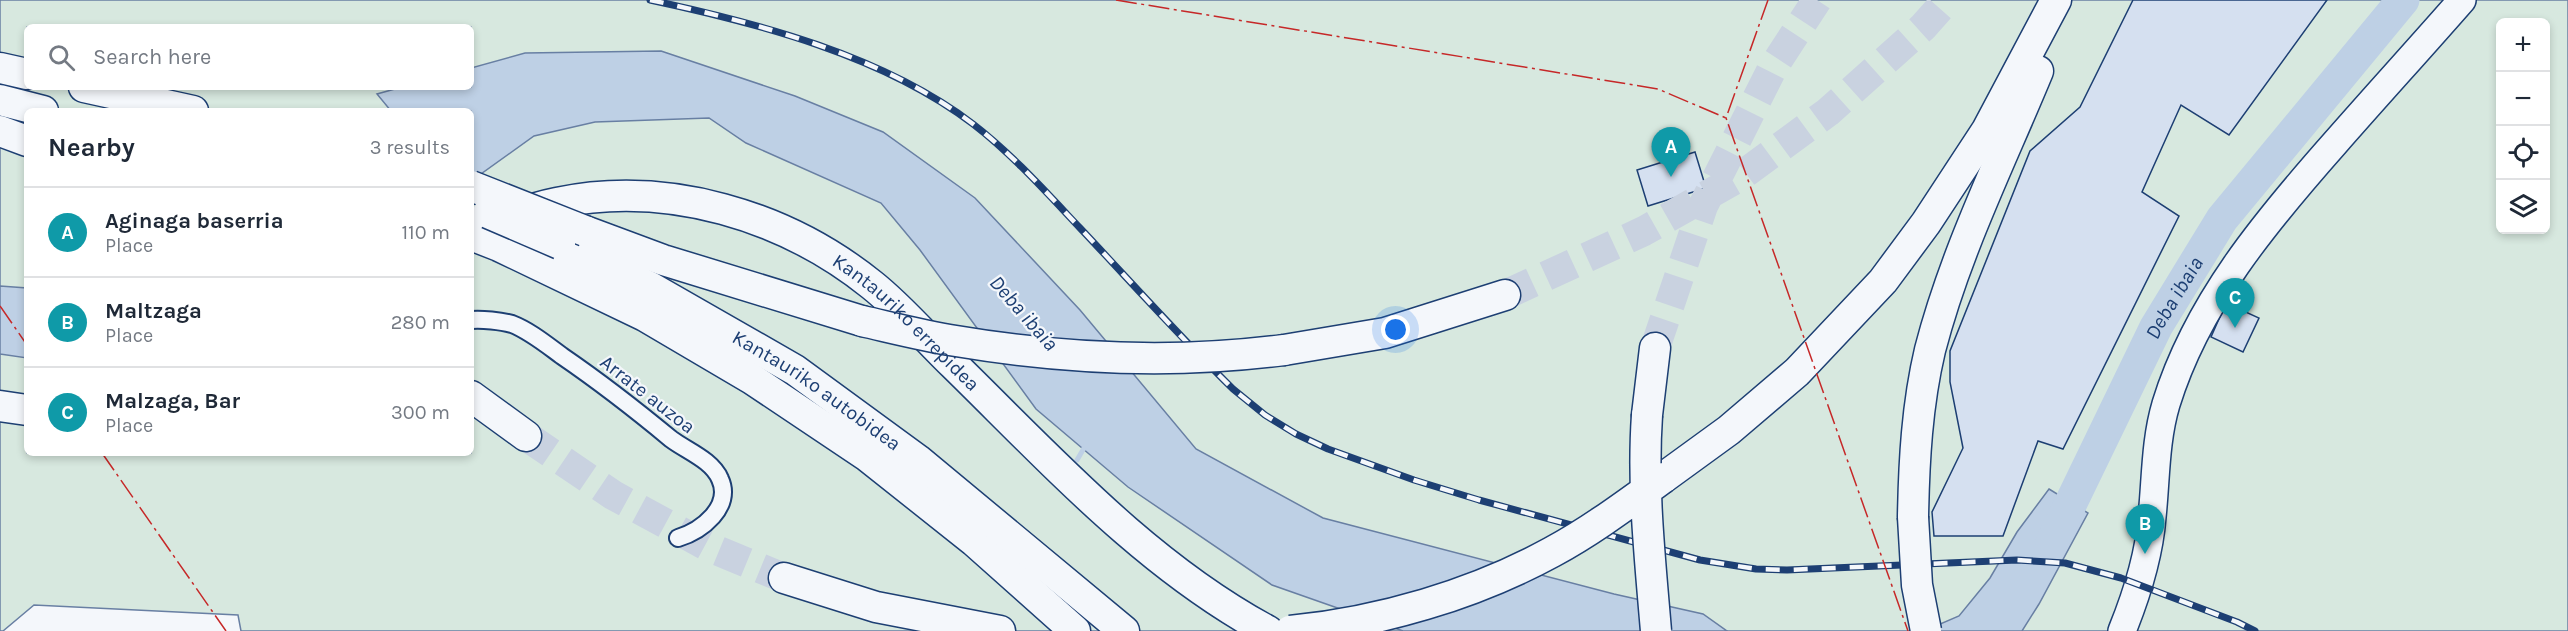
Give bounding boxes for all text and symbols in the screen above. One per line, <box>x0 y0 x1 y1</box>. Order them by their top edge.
map controls <box>2496 18 2550 234</box>
button: + <box>2496 18 2550 72</box>
search box <box>24 24 474 90</box>
icon: search <box>45 41 78 74</box>
text: Search here <box>93 44 211 70</box>
button: − <box>2496 72 2550 126</box>
button: locate <box>2496 126 2550 180</box>
pin: A <box>1652 128 1690 177</box>
text: Nearby <box>48 132 135 163</box>
text: 3 results <box>370 136 450 159</box>
button: layers <box>2496 180 2550 234</box>
text: Aginaga baserria <box>105 208 284 234</box>
text: A <box>61 221 74 244</box>
text: 110 m <box>401 221 450 244</box>
text: Place <box>105 234 153 257</box>
street label: Kantauriko errepidea <box>828 249 984 396</box>
water label: Deba ibaia <box>2140 252 2208 343</box>
water label: Deba ibaia <box>985 270 1063 356</box>
pin: C <box>2216 278 2254 328</box>
text: Maltzaga <box>105 298 202 324</box>
text: B <box>61 311 74 334</box>
text: 280 m <box>391 311 450 334</box>
your location <box>1381 315 1410 344</box>
text: Place <box>105 324 153 347</box>
street label: Kantauriko autobidea <box>728 326 905 456</box>
street label: Arrate auzoa <box>596 350 700 439</box>
text: Malzaga, Bar <box>105 388 240 414</box>
text: C <box>61 401 74 424</box>
text: 300 m <box>391 401 450 424</box>
text: Place <box>105 414 153 437</box>
pin: B <box>2126 504 2164 554</box>

